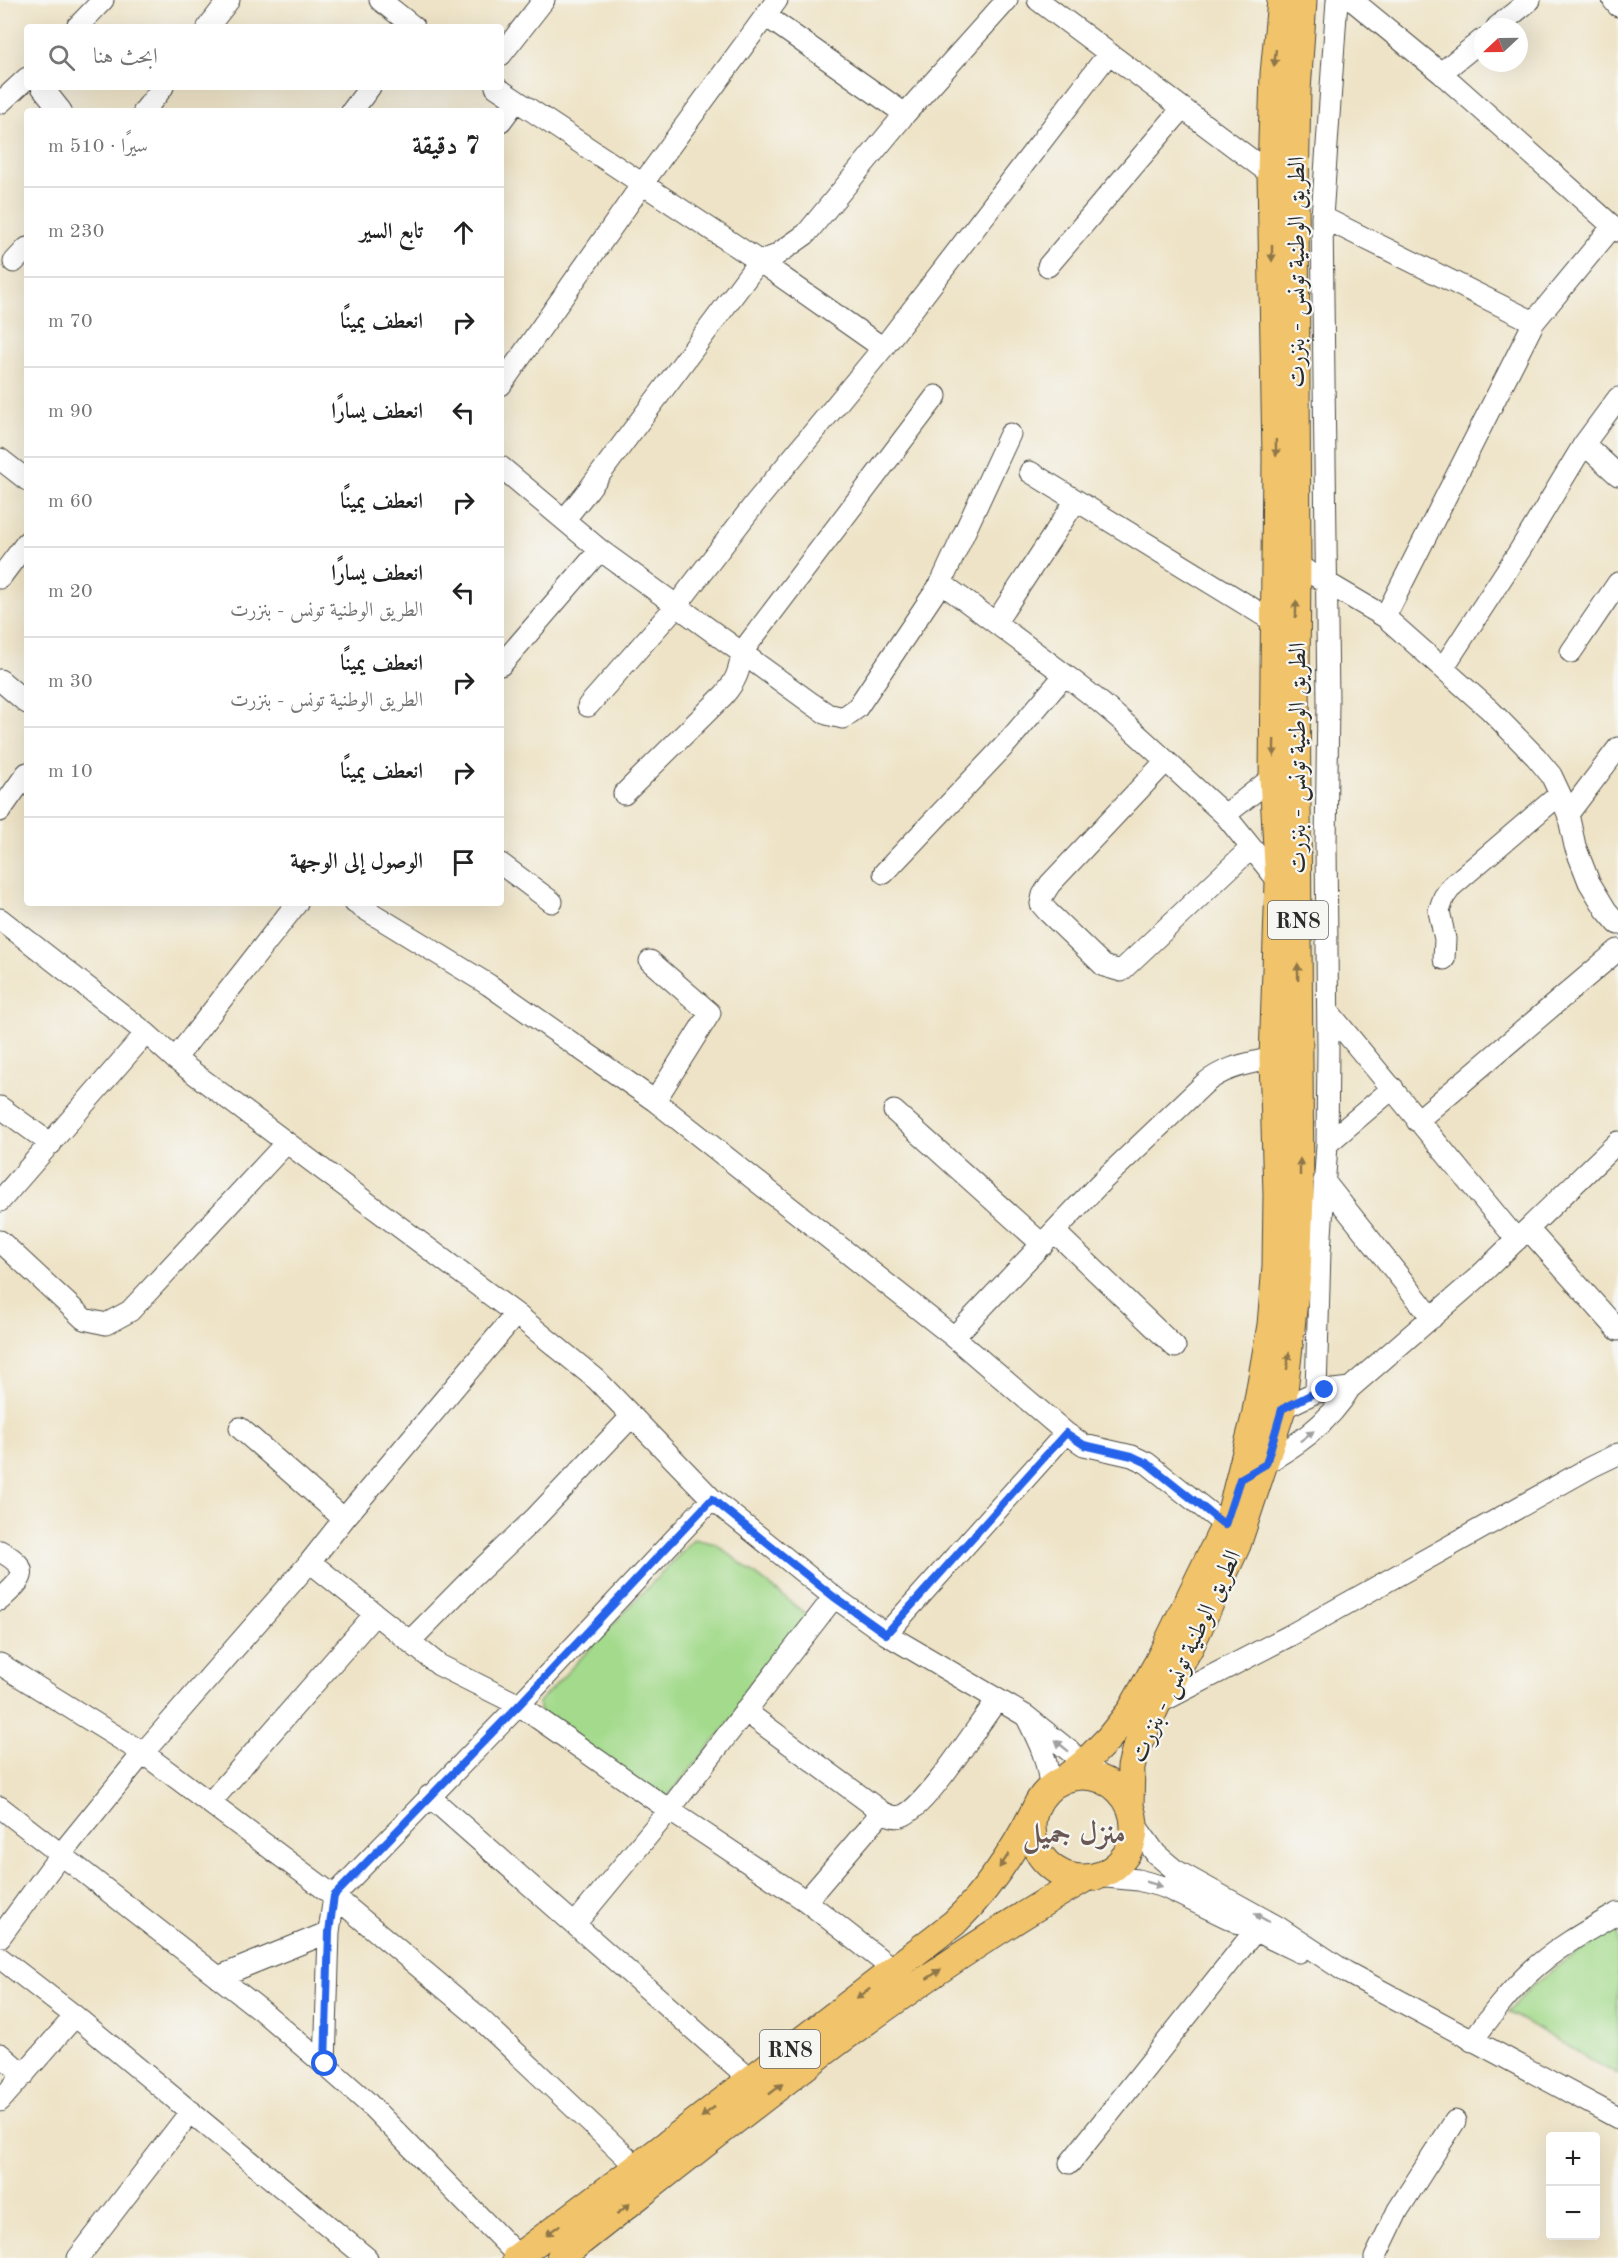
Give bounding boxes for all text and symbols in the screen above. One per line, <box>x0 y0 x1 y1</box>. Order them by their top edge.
north arrow <box>1474 18 1528 72</box>
search box <box>24 24 504 90</box>
icon: search <box>45 41 78 74</box>
text: ابحث هنا <box>93 46 158 68</box>
one-way arrow <box>1270 49 1280 68</box>
text: 7 دقيقة <box>412 134 480 160</box>
text: سيرًا · 510 m <box>48 137 148 157</box>
street label: الطريق الوطنية تونس - بنزرت <box>1286 156 1312 388</box>
icon: ahead <box>447 216 480 249</box>
text: تابع السير <box>359 221 423 243</box>
text: 230 m <box>48 222 104 242</box>
one-way arrow <box>1267 244 1277 263</box>
icon: right <box>447 306 480 339</box>
text: انعطف يمينًا <box>340 311 423 333</box>
text: 70 m <box>48 312 93 332</box>
icon: left <box>447 396 480 429</box>
text: انعطف يسارًا <box>331 401 423 423</box>
text: 90 m <box>48 402 93 422</box>
one-way arrow <box>1271 439 1280 458</box>
icon: right <box>447 486 480 519</box>
text: انعطف يمينًا <box>340 491 423 513</box>
text: 60 m <box>48 492 93 512</box>
text: انعطف يسارًا <box>331 563 423 585</box>
icon: left <box>447 576 480 609</box>
text: 20 m <box>48 582 93 602</box>
one-way arrow <box>1292 599 1301 618</box>
text: الطريق الوطنية تونس - بنزرت <box>230 601 423 621</box>
street label: الطريق الوطنية تونس - بنزرت <box>1287 642 1313 874</box>
text: انعطف يمينًا <box>340 653 423 675</box>
icon: right <box>447 666 480 699</box>
text: 30 m <box>48 672 93 692</box>
text: الطريق الوطنية تونس - بنزرت <box>230 691 423 711</box>
one-way arrow <box>1269 739 1279 758</box>
icon: right <box>447 756 480 789</box>
text: انعطف يمينًا <box>340 761 423 783</box>
text: 10 m <box>48 762 93 782</box>
icon: arrive <box>447 846 480 879</box>
text: الوصول إلى الوجهة <box>290 851 423 873</box>
road number: RN8 <box>1268 901 1328 939</box>
one-way arrow <box>1293 962 1303 981</box>
one-way arrow <box>1295 1157 1305 1176</box>
one-way arrow <box>1283 1352 1293 1371</box>
route end <box>1311 1376 1337 1402</box>
one-way arrow <box>1299 1430 1314 1442</box>
street label: الطريق الوطنية تونس - بنزرت <box>1127 1547 1248 1768</box>
one-way arrow <box>1055 1740 1070 1752</box>
district label: منزل جميل <box>1022 1819 1126 1854</box>
one-way arrow <box>998 1853 1010 1869</box>
one-way arrow <box>1145 1880 1163 1890</box>
one-way arrow <box>1253 1913 1270 1923</box>
one-way arrow <box>925 1968 941 1980</box>
one-way arrow <box>856 1987 871 1999</box>
road number: RN8 <box>760 2030 820 2068</box>
route start <box>311 2050 337 2076</box>
one-way arrow <box>769 2084 784 2096</box>
one-way arrow <box>701 2106 716 2118</box>
map controls <box>1546 2132 1600 2240</box>
button: + <box>1546 2132 1600 2186</box>
button: − <box>1546 2186 1600 2240</box>
one-way arrow <box>615 2204 630 2216</box>
one-way arrow <box>545 2224 561 2236</box>

